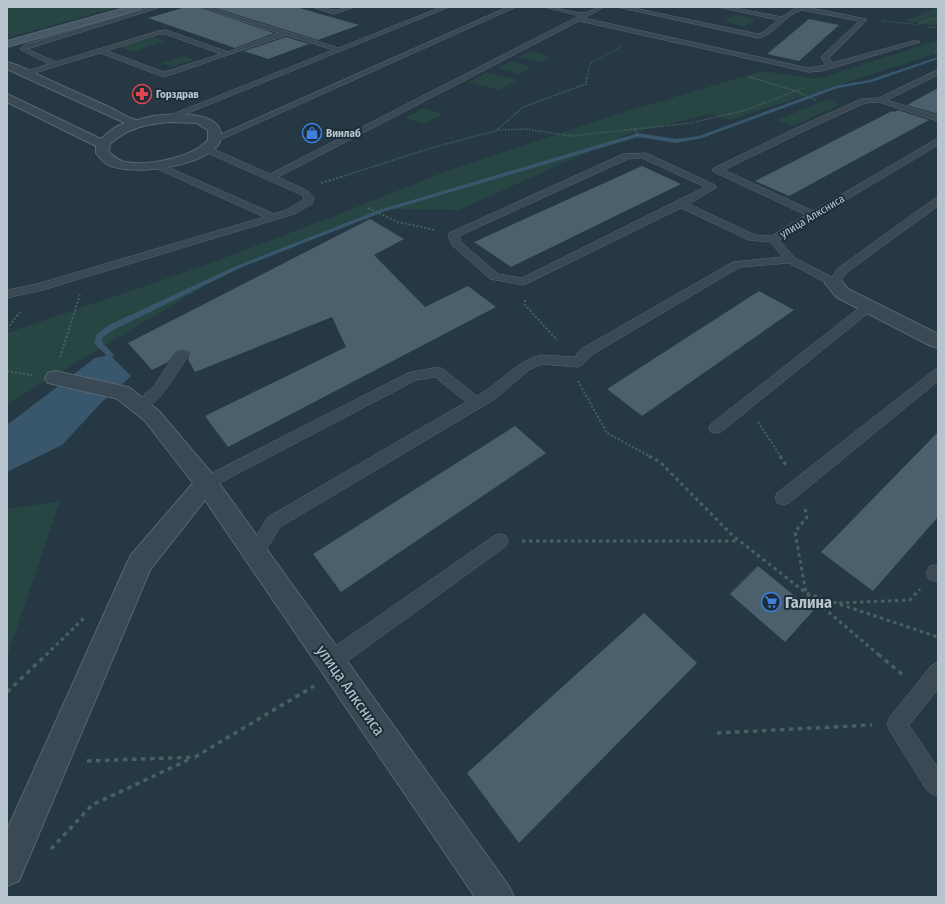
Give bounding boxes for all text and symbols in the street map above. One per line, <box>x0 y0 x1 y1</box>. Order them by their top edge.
pharmacy icon: Горздрав <box>131 83 153 105</box>
place label: Горздрав <box>156 88 199 101</box>
shop icon: Винлаб <box>301 122 323 144</box>
place label: Винлаб <box>326 127 361 140</box>
street label: улица Алксниса <box>778 192 847 241</box>
supermarket icon: Галина <box>760 591 782 613</box>
place label: Галина <box>785 593 832 612</box>
street label: улица Алксниса <box>312 641 389 739</box>

